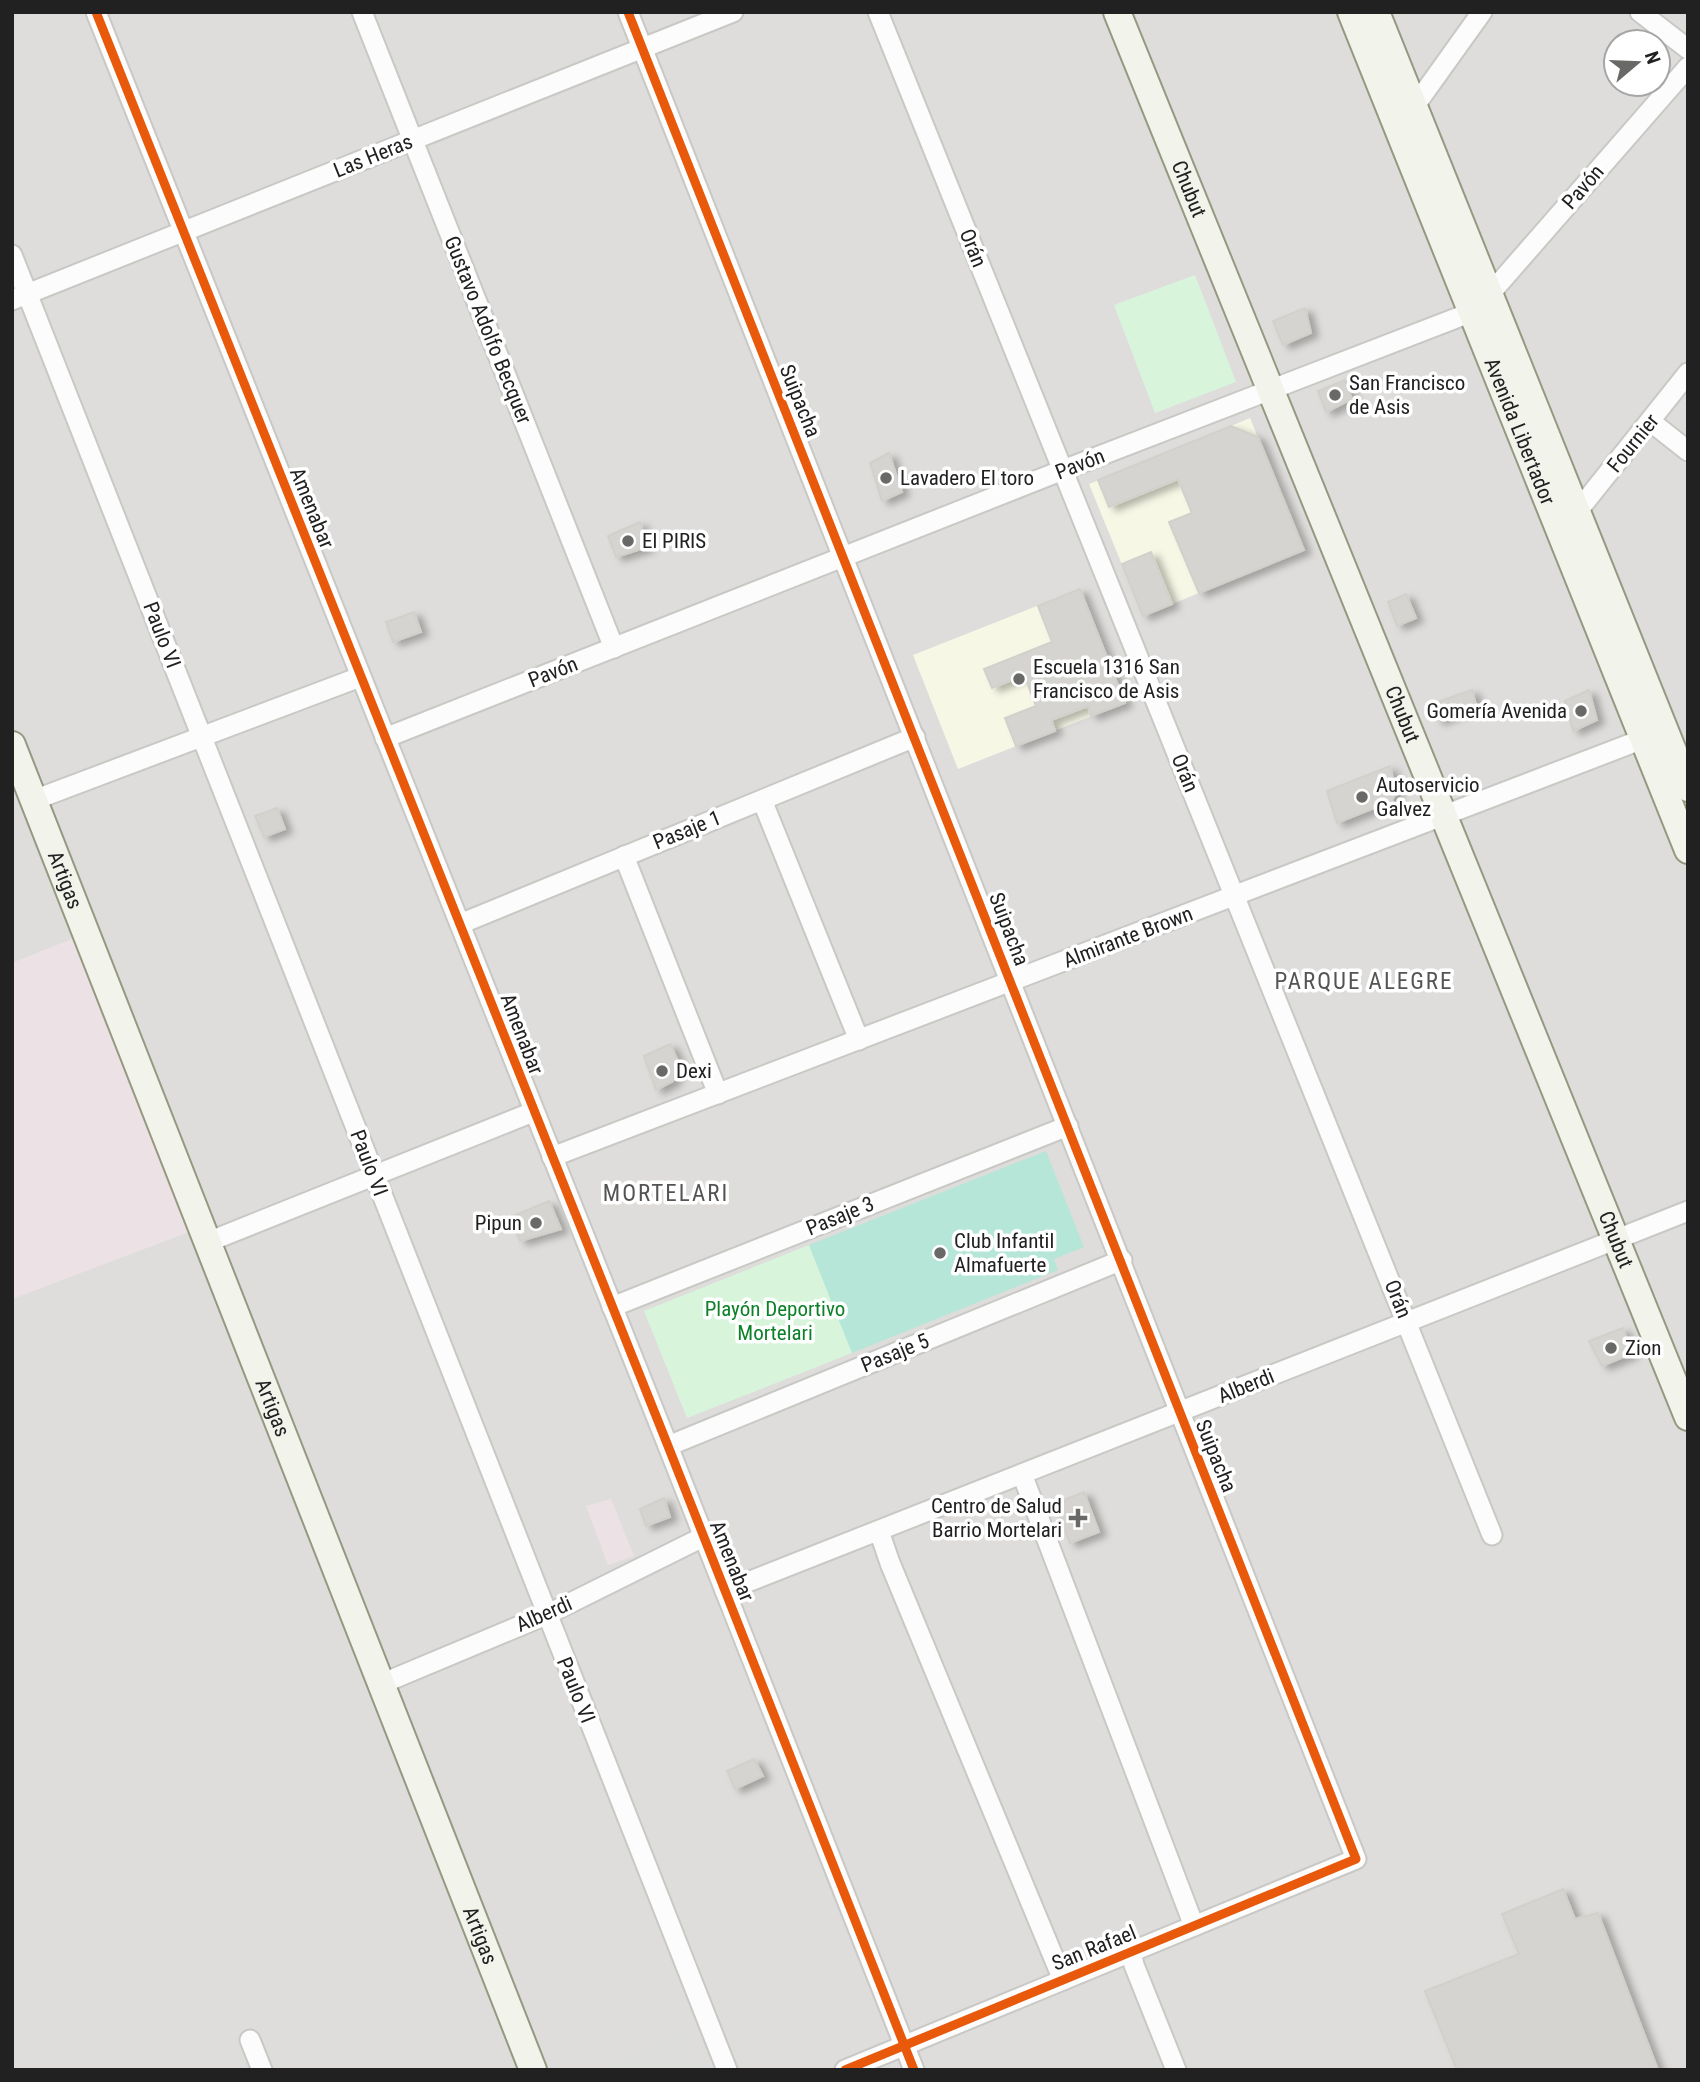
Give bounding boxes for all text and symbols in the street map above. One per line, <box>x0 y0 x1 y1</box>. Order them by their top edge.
north arrow <box>1602 28 1672 98</box>
text: N <box>1640 48 1665 67</box>
street label: Las Heras <box>330 129 416 183</box>
street label: Chubut <box>1167 157 1211 221</box>
street label: Pavón <box>1557 160 1609 214</box>
street label: Orán <box>955 225 991 271</box>
street label: Gustavo Adolfo Becquer <box>439 233 537 427</box>
street label: Avenida Libertador <box>1479 354 1560 508</box>
street label: Suipacha <box>775 361 825 441</box>
place label: San Francisco de Asis <box>1349 371 1465 419</box>
marker: San Francisco de Asis <box>1327 387 1343 403</box>
street label: Fournier <box>1602 409 1664 477</box>
street label: Pavón <box>1052 444 1108 484</box>
street label: Amenabar <box>285 464 339 552</box>
place label: Lavadero El toro <box>900 466 1034 490</box>
marker: Lavadero El toro <box>878 470 894 486</box>
place label: El PIRIS <box>642 529 706 553</box>
marker: El PIRIS <box>620 533 636 549</box>
street label: Paulo VI <box>138 599 186 671</box>
street label: Pavón <box>525 652 581 692</box>
place label: Escuela 1316 San Francisco de Asis <box>1033 655 1180 703</box>
marker: Escuela 1316 San Francisco de Asis <box>1011 671 1027 687</box>
street label: Chubut <box>1380 682 1425 746</box>
place label: Gomería Avenida <box>1426 699 1567 723</box>
marker: Gomería Avenida <box>1573 703 1589 719</box>
street label: Orán <box>1167 750 1203 796</box>
place label: Autoservicio Galvez <box>1376 773 1480 821</box>
marker: Autoservicio Galvez <box>1354 789 1370 805</box>
street label: Pasaje 1 <box>650 806 724 854</box>
street label: Artigas <box>43 848 87 912</box>
street label: Suipacha <box>984 889 1034 969</box>
street label: Almirante Brown <box>1060 901 1196 973</box>
district label: PARQUE ALEGRE <box>1275 968 1453 995</box>
street label: Amenabar <box>496 990 548 1078</box>
place label: Dexi <box>676 1059 712 1083</box>
marker: Dexi <box>654 1063 670 1079</box>
street label: Paulo VI <box>345 1127 393 1199</box>
district label: MORTELARI <box>603 1180 729 1207</box>
street label: Pasaje 3 <box>803 1192 877 1240</box>
street label: Chubut <box>1594 1208 1638 1271</box>
place label: Pipun <box>475 1211 522 1235</box>
marker: Pipun <box>528 1215 544 1231</box>
place label: Club Infantil Almafuerte <box>954 1229 1054 1277</box>
marker: Club Infantil Almafuerte <box>932 1245 948 1261</box>
street label: Orán <box>1380 1276 1416 1322</box>
park label: Playón Deportivo Mortelari <box>705 1297 845 1345</box>
street label: Pasaje 5 <box>858 1329 932 1377</box>
place label: Zion <box>1625 1336 1662 1360</box>
marker: Zion <box>1603 1340 1619 1356</box>
street label: Alberdi <box>1214 1364 1278 1408</box>
street label: Artigas <box>250 1375 295 1440</box>
street label: Suipacha <box>1191 1416 1241 1496</box>
place label: Centro de Salud Barrio Mortelari <box>931 1494 1062 1542</box>
marker: Centro de Salud Barrio Mortelari <box>1068 1508 1088 1528</box>
street label: Amenabar <box>705 1517 759 1605</box>
street label: Alberdi <box>512 1591 576 1637</box>
street label: Paulo VI <box>552 1654 600 1726</box>
street label: Artigas <box>458 1903 502 1968</box>
street label: San Rafael <box>1048 1920 1140 1976</box>

